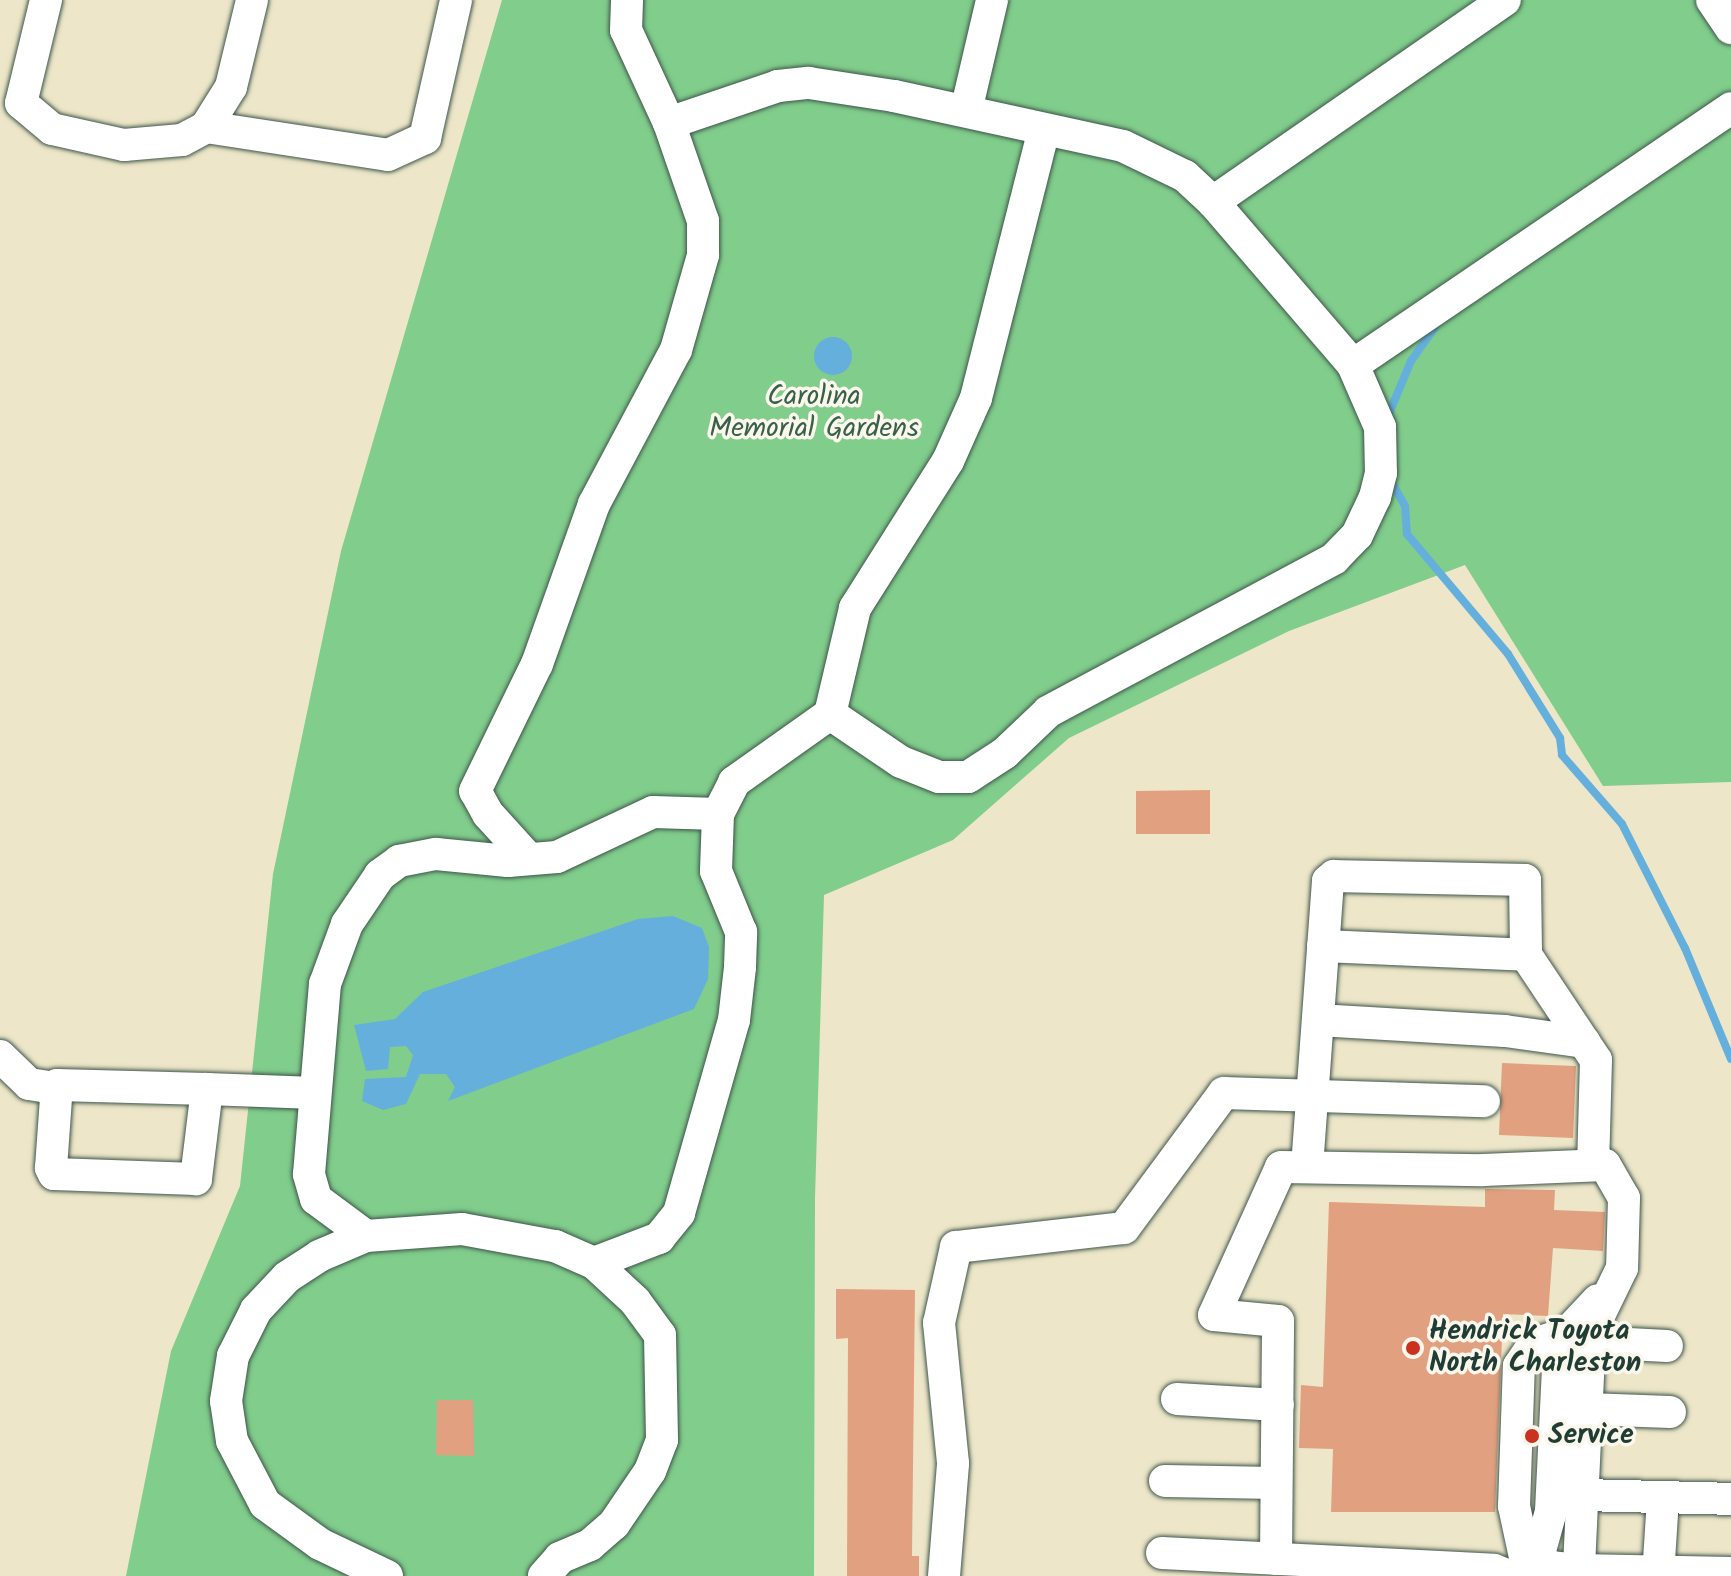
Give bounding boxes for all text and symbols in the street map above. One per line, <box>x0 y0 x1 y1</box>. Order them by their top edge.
park label: Carolina Memorial Gardens <box>709 380 919 446</box>
place label: Hendrick Toyota North Charleston <box>1429 1315 1641 1381</box>
marker: Hendrick Toyota North Charleston <box>1404 1339 1422 1357</box>
place label: Service <box>1548 1419 1634 1453</box>
marker: Service <box>1523 1427 1541 1445</box>

